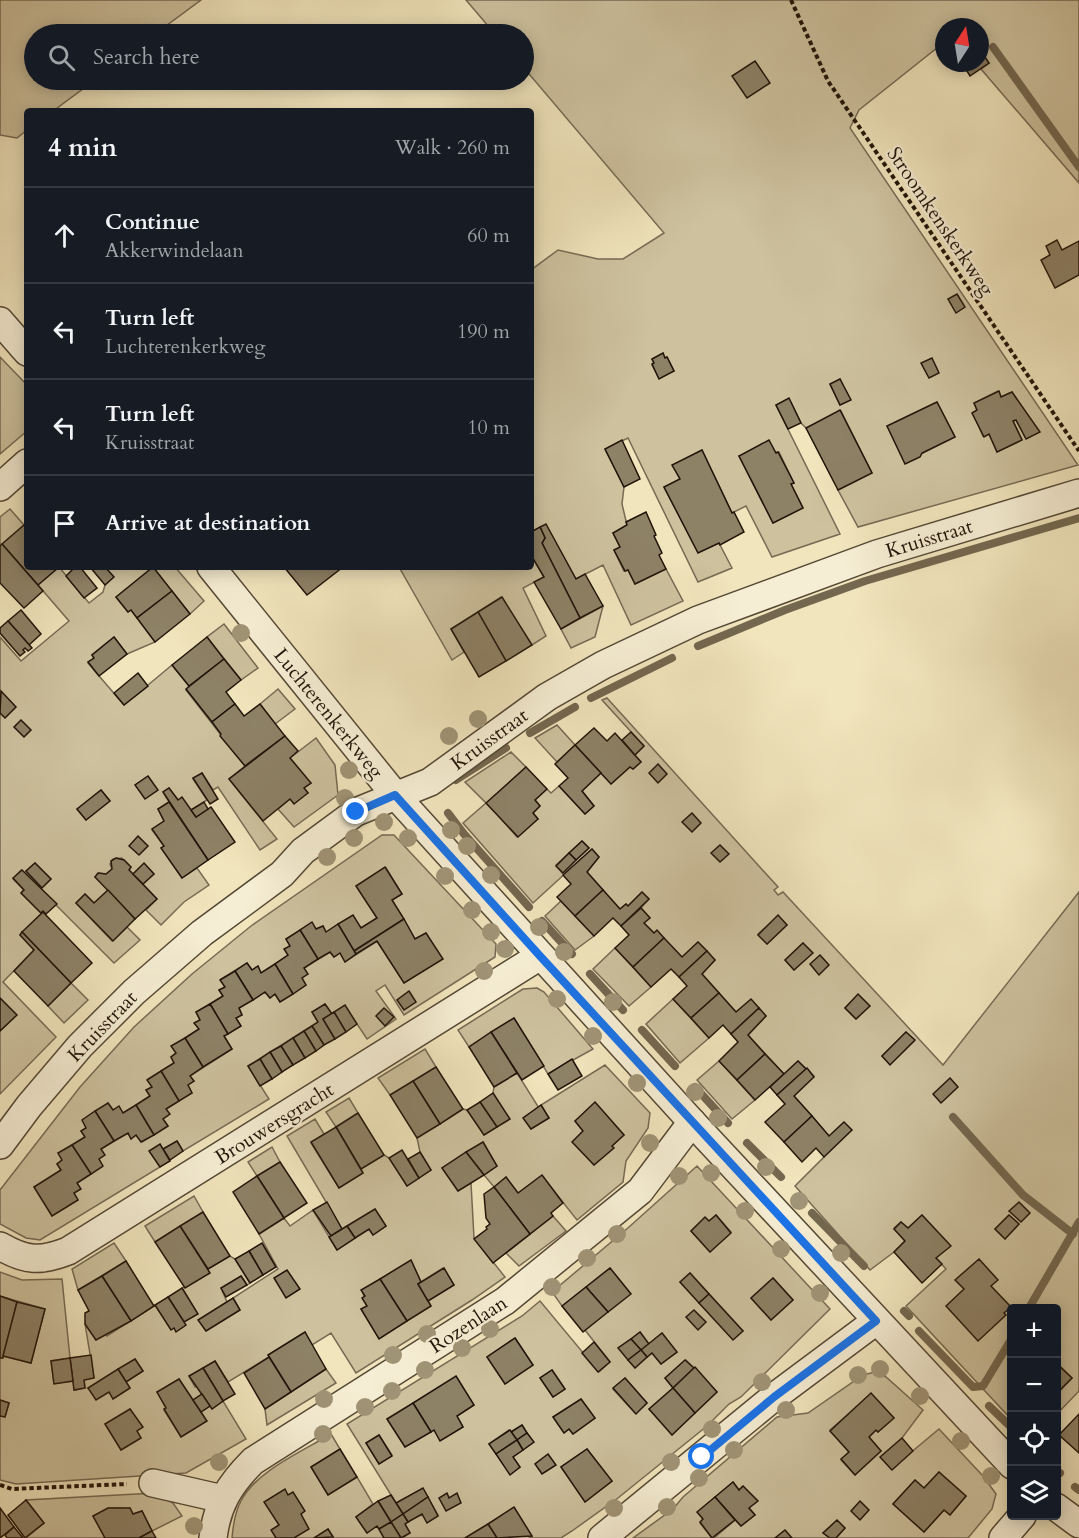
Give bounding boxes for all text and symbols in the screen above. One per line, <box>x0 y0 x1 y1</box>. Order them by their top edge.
north arrow <box>935 18 989 72</box>
search box <box>24 24 534 90</box>
icon: search <box>45 41 78 74</box>
text: Search here <box>93 42 200 72</box>
text: 4 min <box>48 130 117 165</box>
text: Walk · 260 m <box>395 134 510 161</box>
street label: Stroomkenskerkweg <box>881 142 1001 302</box>
text: Continue <box>105 207 200 237</box>
icon: ahead <box>48 219 81 252</box>
text: 60 m <box>467 222 510 249</box>
text: Akkerwindelaan <box>105 237 244 264</box>
text: Turn left <box>105 303 194 333</box>
icon: left <box>48 315 81 348</box>
text: 190 m <box>457 318 510 345</box>
text: Luchterenkerkweg <box>105 333 265 360</box>
text: Turn left <box>105 399 194 429</box>
icon: left <box>48 411 81 444</box>
text: 10 m <box>467 414 510 441</box>
text: Kruisstraat <box>105 429 194 456</box>
icon: arrive <box>48 507 81 540</box>
text: Arrive at destination <box>105 508 310 538</box>
street label: Kruisstraat <box>882 512 976 564</box>
street label: Luchterenkerkweg <box>268 642 390 785</box>
street label: Kruisstraat <box>445 702 534 777</box>
route end <box>342 798 368 824</box>
street label: Kruisstraat <box>62 984 144 1068</box>
street label: Brouwersgracht <box>210 1076 339 1171</box>
street label: Rozenlaan <box>424 1289 513 1360</box>
map controls <box>1007 1304 1061 1520</box>
button: + <box>1007 1304 1061 1358</box>
button: − <box>1007 1358 1061 1412</box>
button: locate <box>1007 1412 1061 1466</box>
route start <box>688 1443 714 1469</box>
button: layers <box>1007 1466 1061 1520</box>

